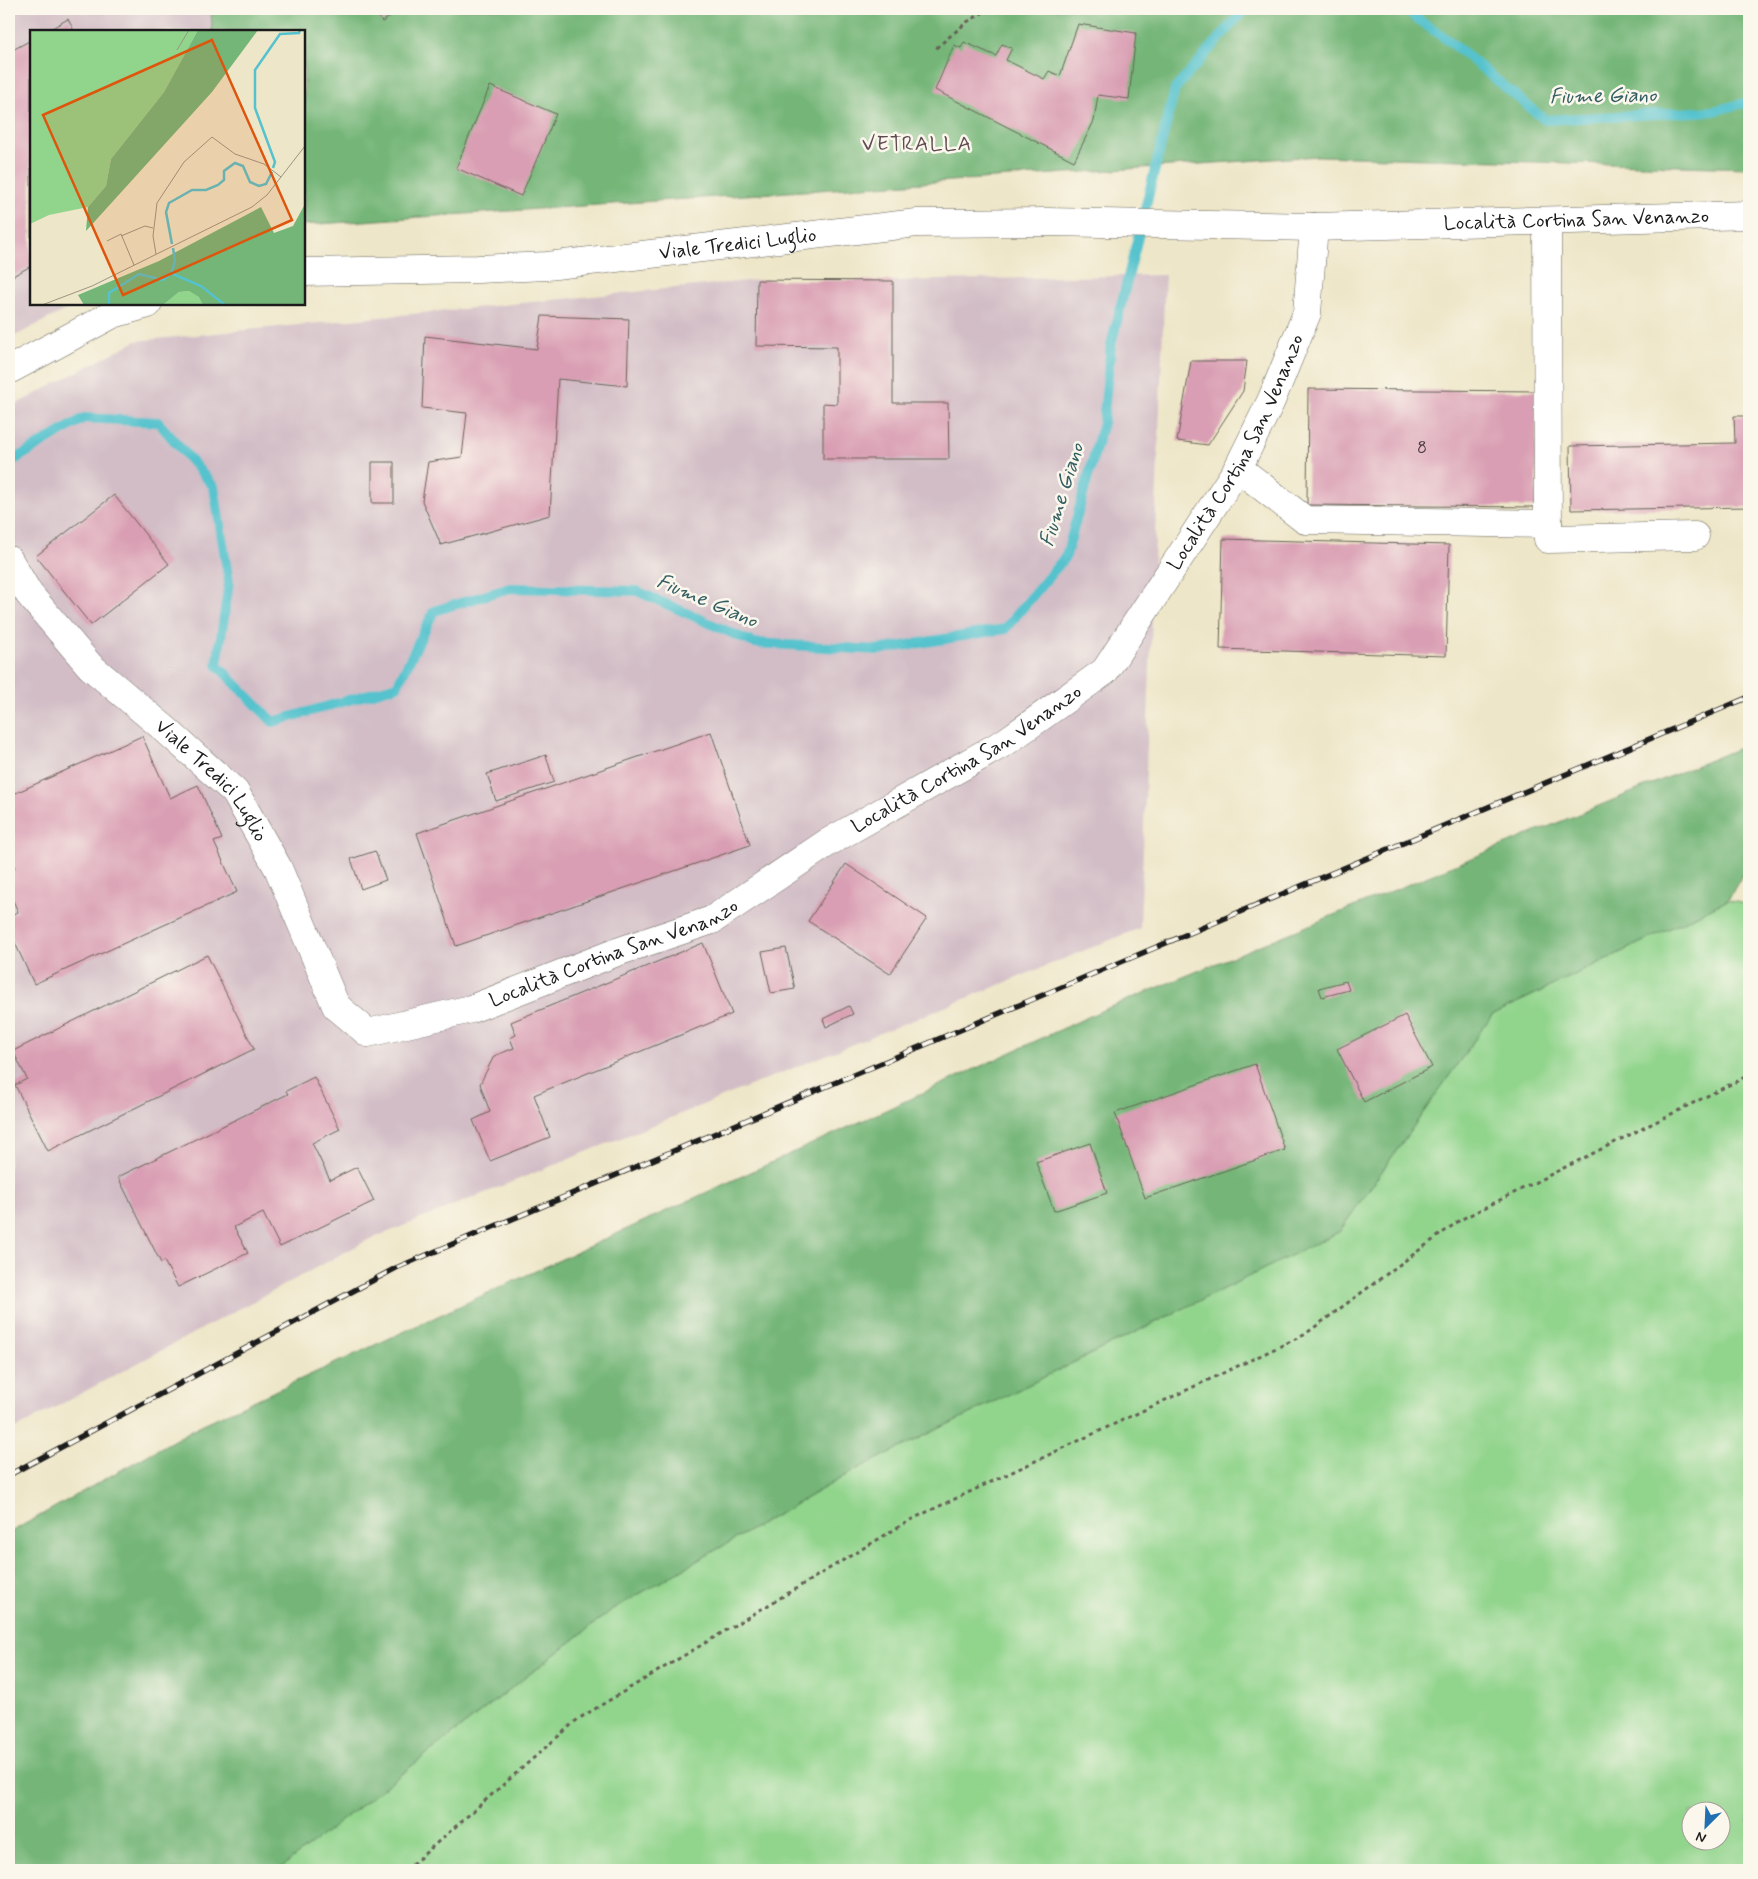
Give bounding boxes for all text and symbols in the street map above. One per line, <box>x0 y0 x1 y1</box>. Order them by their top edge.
inset map <box>30 30 305 305</box>
water label: Fiume Giano <box>1549 81 1658 111</box>
district label: VETRALLA <box>862 130 972 158</box>
street label: Località Cortina San Venanzo <box>1443 203 1709 237</box>
street label: Viale Tredici Luglio <box>657 221 818 266</box>
street label: Località Cortina San Venanzo <box>1161 330 1310 575</box>
house number: 8 <box>1417 436 1427 460</box>
water label: Fiume Giano <box>1033 439 1091 550</box>
water label: Fiume Giano <box>652 567 762 635</box>
street label: Località Cortina San Venanzo <box>847 678 1087 840</box>
street label: Viale Tredici Luglio <box>149 713 274 847</box>
street label: Località Cortina San Venanzo <box>485 893 744 1014</box>
north arrow <box>1680 1802 1730 1852</box>
text: N <box>1693 1827 1709 1847</box>

